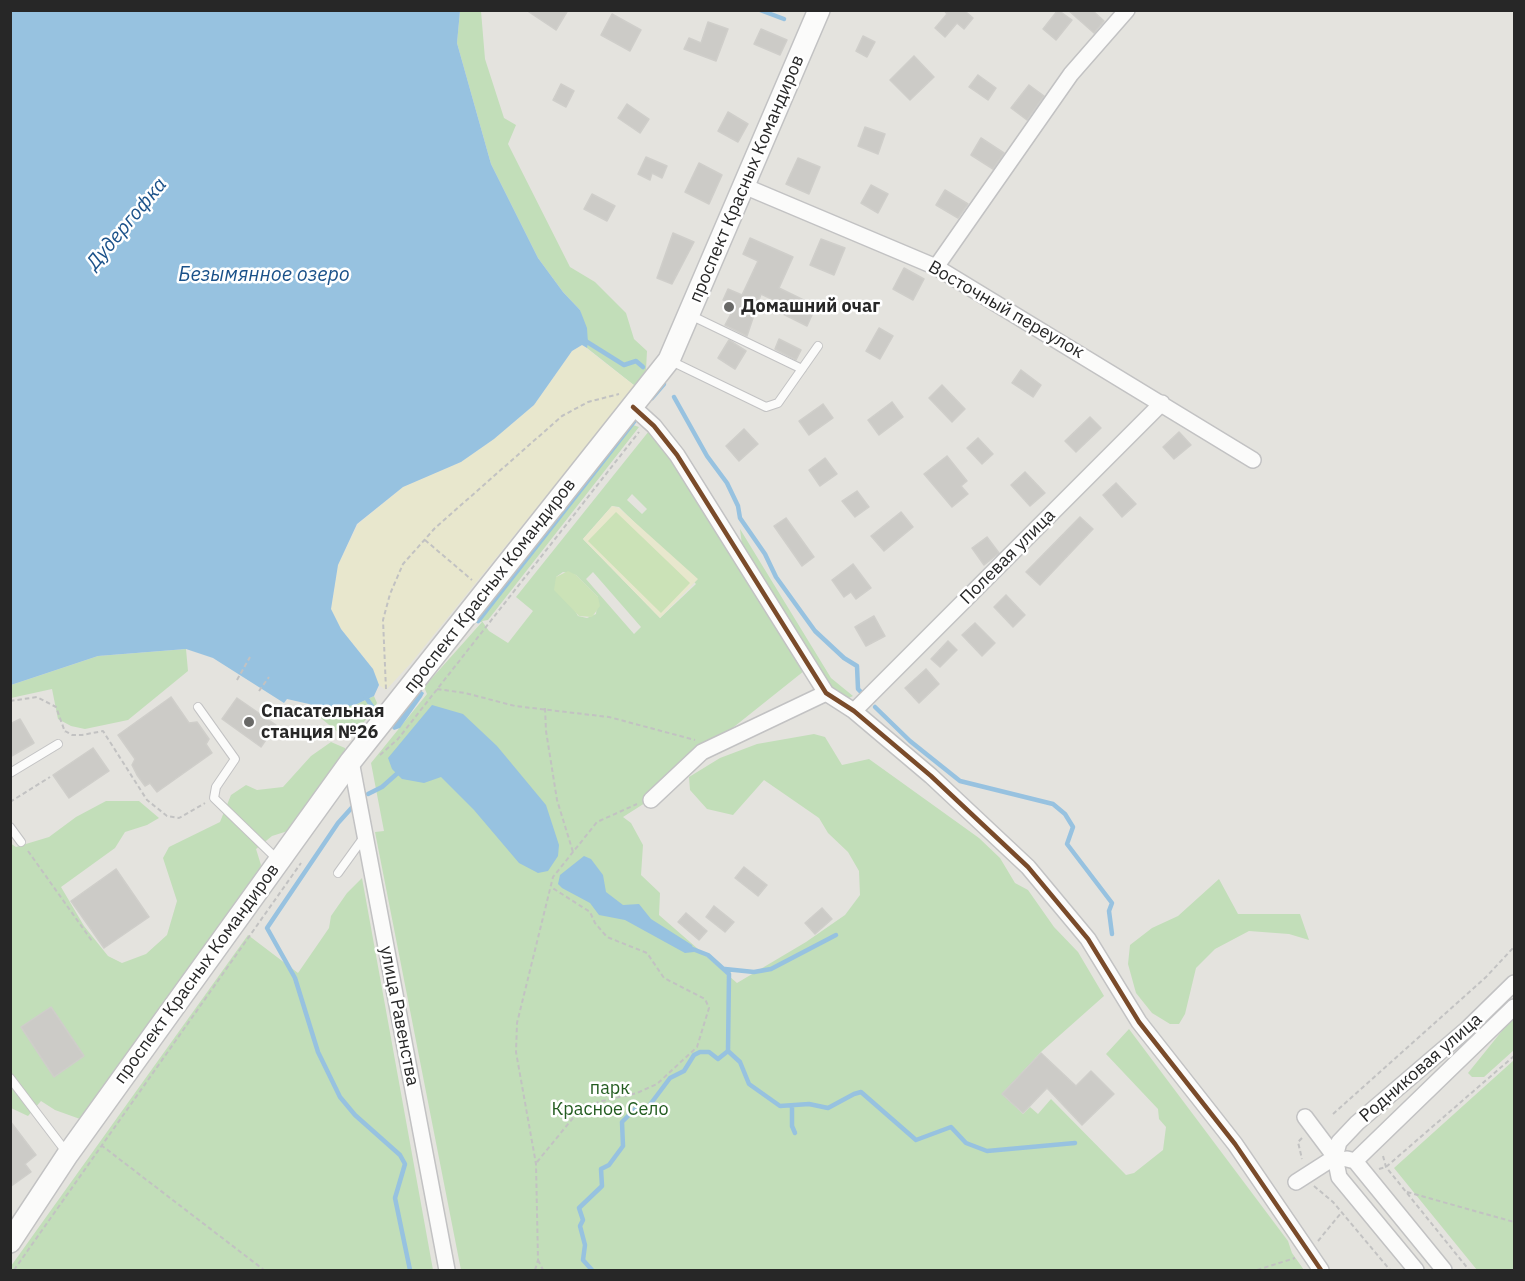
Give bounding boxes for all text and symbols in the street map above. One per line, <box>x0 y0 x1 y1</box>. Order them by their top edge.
street label: проспект Красных Командиров <box>685 52 809 306</box>
water label: Дудергофка <box>82 173 172 275</box>
street label: Восточный переулок <box>924 256 1088 364</box>
water label: Безымянное озеро <box>178 263 350 287</box>
place label: Домашний очаг <box>741 296 880 318</box>
marker: Домашний очаг <box>722 300 736 314</box>
street label: проспект Красных Командиров <box>399 474 581 698</box>
street label: Полевая улица <box>956 505 1060 609</box>
place label: Спасательная станция №26 <box>261 701 385 744</box>
marker: Спасательная станция №26 <box>242 715 256 729</box>
street label: проспект Красных Командиров <box>110 860 284 1088</box>
street label: улица Равенства <box>375 944 423 1088</box>
street label: Родниковая улица <box>1355 1009 1487 1127</box>
park label: парк Красное Село <box>551 1078 669 1120</box>

